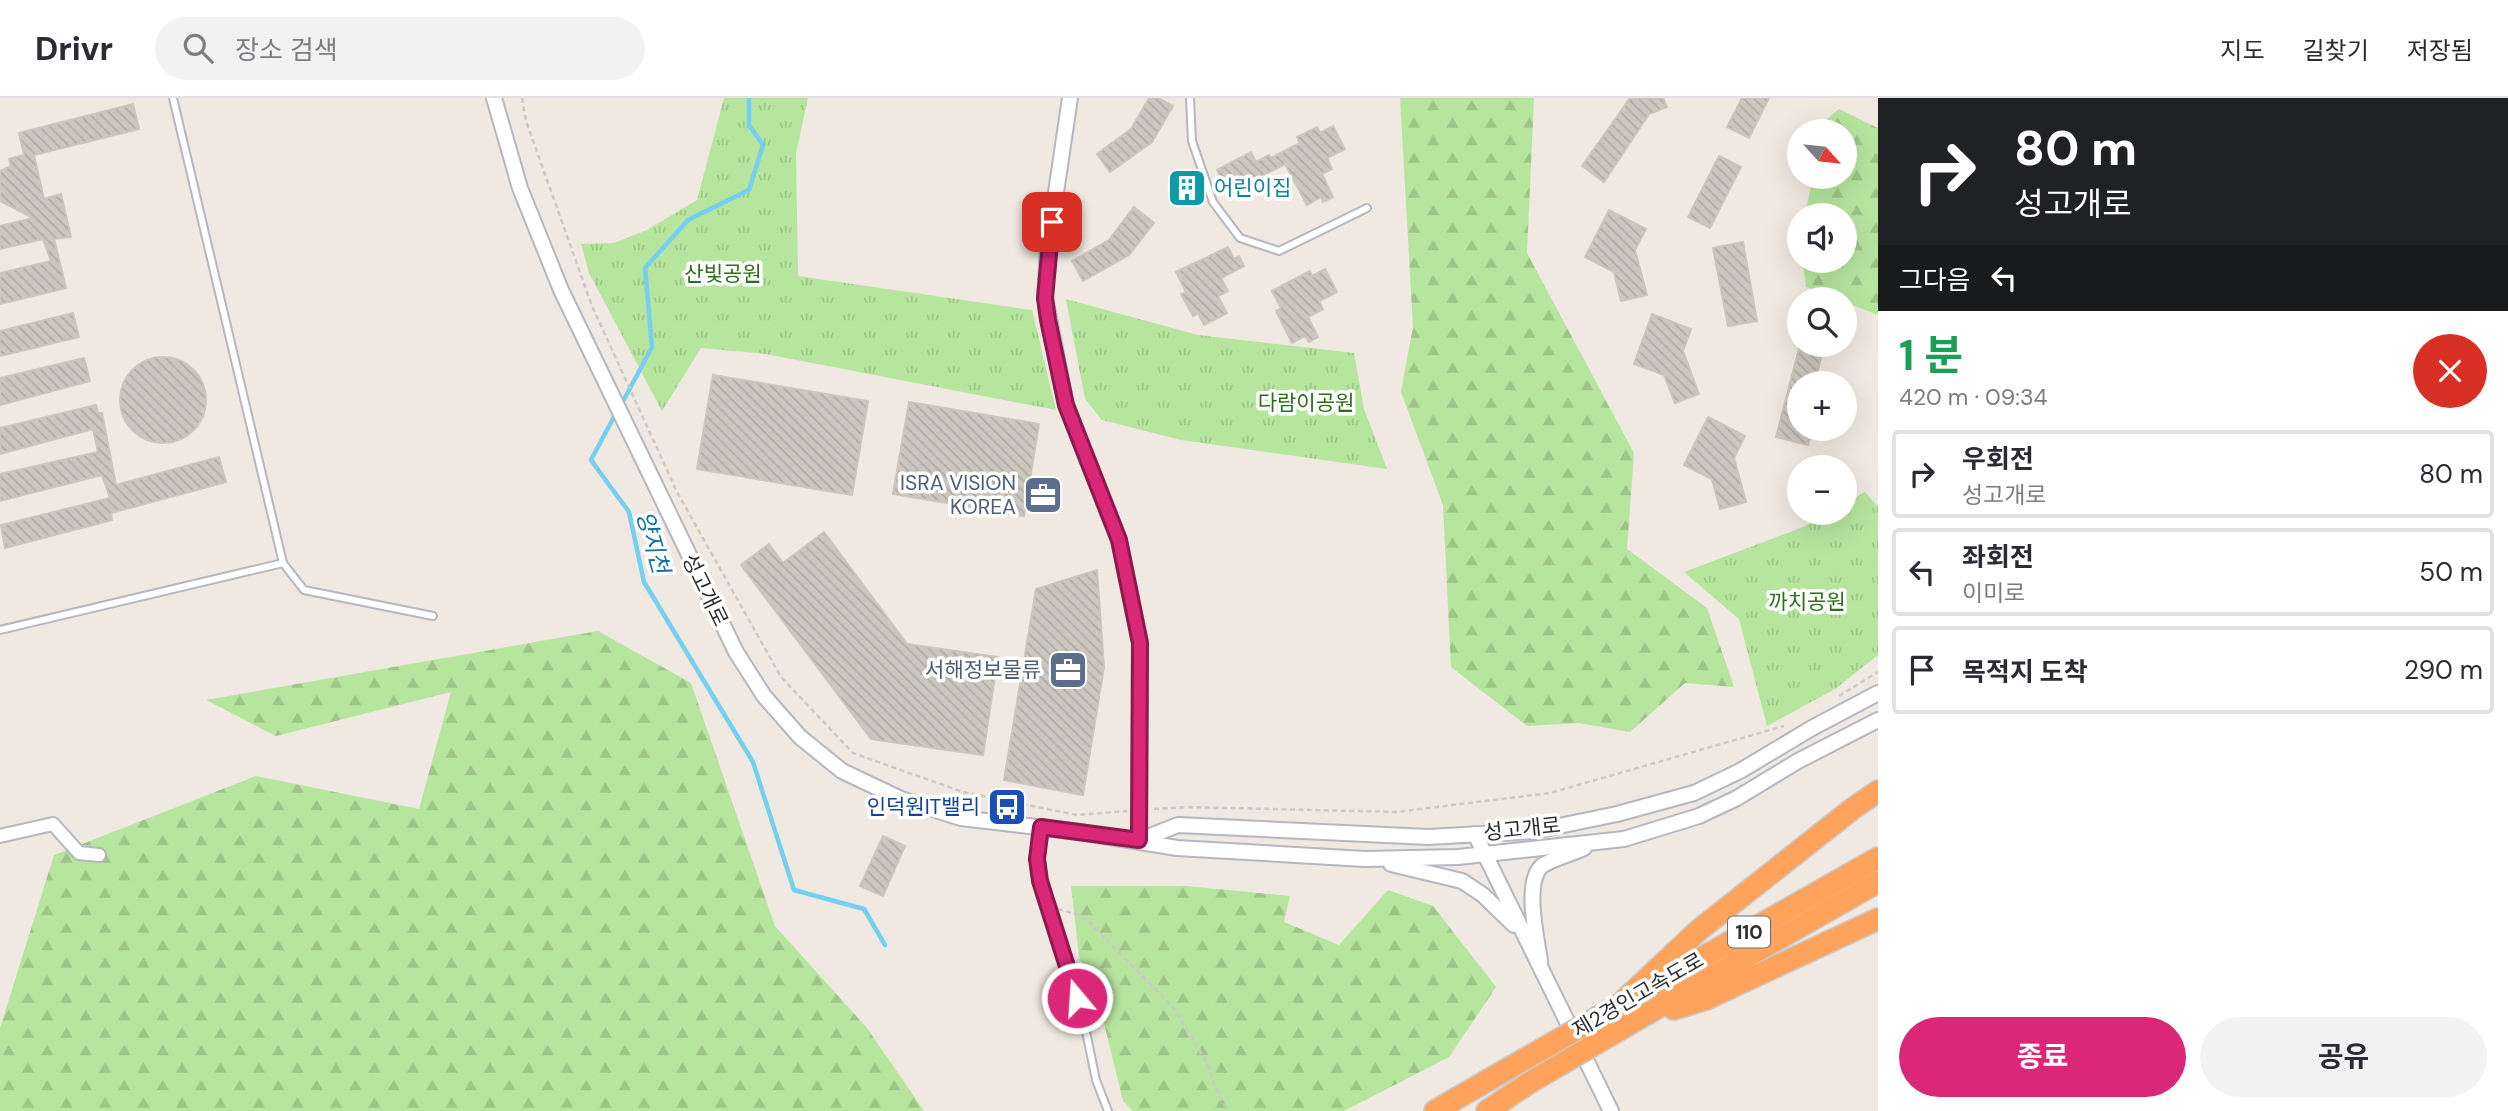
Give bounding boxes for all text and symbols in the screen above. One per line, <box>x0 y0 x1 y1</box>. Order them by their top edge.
search box <box>155 17 645 80</box>
text: Drivr <box>35 27 113 70</box>
icon: search <box>179 29 217 67</box>
text: 장소 검색 <box>235 33 338 67</box>
text: 지도 <box>2220 35 2265 66</box>
text: 길찾기 <box>2303 35 2369 66</box>
text: 저장됨 <box>2407 35 2473 66</box>
text: 80 m <box>2014 116 2137 180</box>
north arrow <box>1787 119 1857 189</box>
map controls <box>1787 119 1857 525</box>
icon: right <box>1899 126 1990 217</box>
building icon: 어린이집 <box>1166 167 1208 209</box>
place label: 어린이집 <box>1214 174 1291 202</box>
text: 성고개로 <box>2014 183 2132 225</box>
pin <box>1022 192 1082 252</box>
icon: arrive <box>1033 203 1071 241</box>
button: sound <box>1787 203 1857 273</box>
icon: left <box>1985 259 2023 297</box>
park label: 산빛공원 <box>684 260 762 288</box>
text: 그다음 <box>1899 263 1971 297</box>
button: search <box>1787 287 1857 357</box>
text: 1 분 <box>1899 328 1963 383</box>
button: close <box>2413 334 2487 408</box>
button: + <box>1787 371 1857 441</box>
text: 420 m · 09:34 <box>1899 382 2048 412</box>
park label: 다람이공원 <box>1258 389 1354 417</box>
text: 우회전 <box>1962 442 2034 476</box>
button: − <box>1787 455 1857 525</box>
icon: right <box>1903 455 1941 493</box>
text: 80 m <box>2419 457 2483 491</box>
place label: ISRA VISION KOREA <box>900 469 1016 521</box>
office icon: ISRA VISION KOREA <box>1022 474 1064 516</box>
text: 성고개로 <box>1962 480 2047 510</box>
water label: 양지천 <box>630 507 677 579</box>
text: 좌회전 <box>1962 540 2034 574</box>
street label: 성고개로 <box>675 549 735 631</box>
icon: left <box>1903 553 1941 591</box>
text: 50 m <box>2419 555 2483 589</box>
text: 이미로 <box>1962 578 2025 608</box>
park label: 까치공원 <box>1768 588 1846 616</box>
office icon: 서해정보물류 <box>1047 649 1089 691</box>
icon: arrive <box>1903 651 1941 689</box>
text: 290 m <box>2404 653 2483 687</box>
text: 목적지 도착 <box>1962 655 2088 689</box>
place label: 서해정보물류 <box>925 656 1041 684</box>
bus stop icon: 인덕원IT밸리 <box>986 786 1028 828</box>
place label: 인덕원IT밸리 <box>867 793 980 821</box>
street label: 성고개로 <box>1482 811 1562 847</box>
road number: 110 <box>1728 916 1770 947</box>
street label: 제2경인고속도로 <box>1567 946 1709 1044</box>
position arrow <box>1040 961 1114 1035</box>
button: 종료 <box>1899 1017 2186 1097</box>
button: 공유 <box>2200 1017 2487 1097</box>

